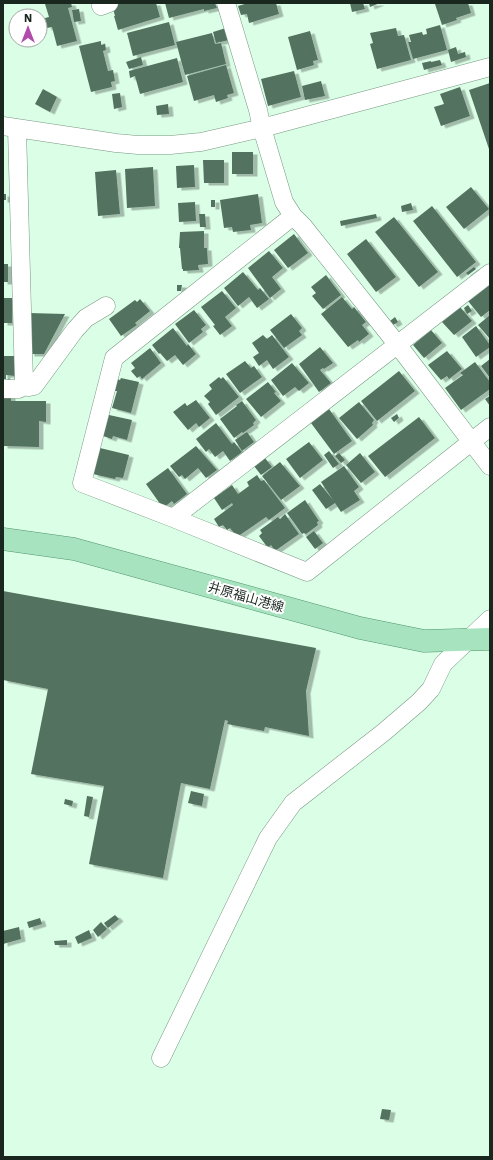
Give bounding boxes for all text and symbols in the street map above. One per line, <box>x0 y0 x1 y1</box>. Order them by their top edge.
north arrow <box>8 8 48 48</box>
text: N <box>24 12 32 25</box>
street label: 井原福山港線 <box>206 579 286 615</box>

